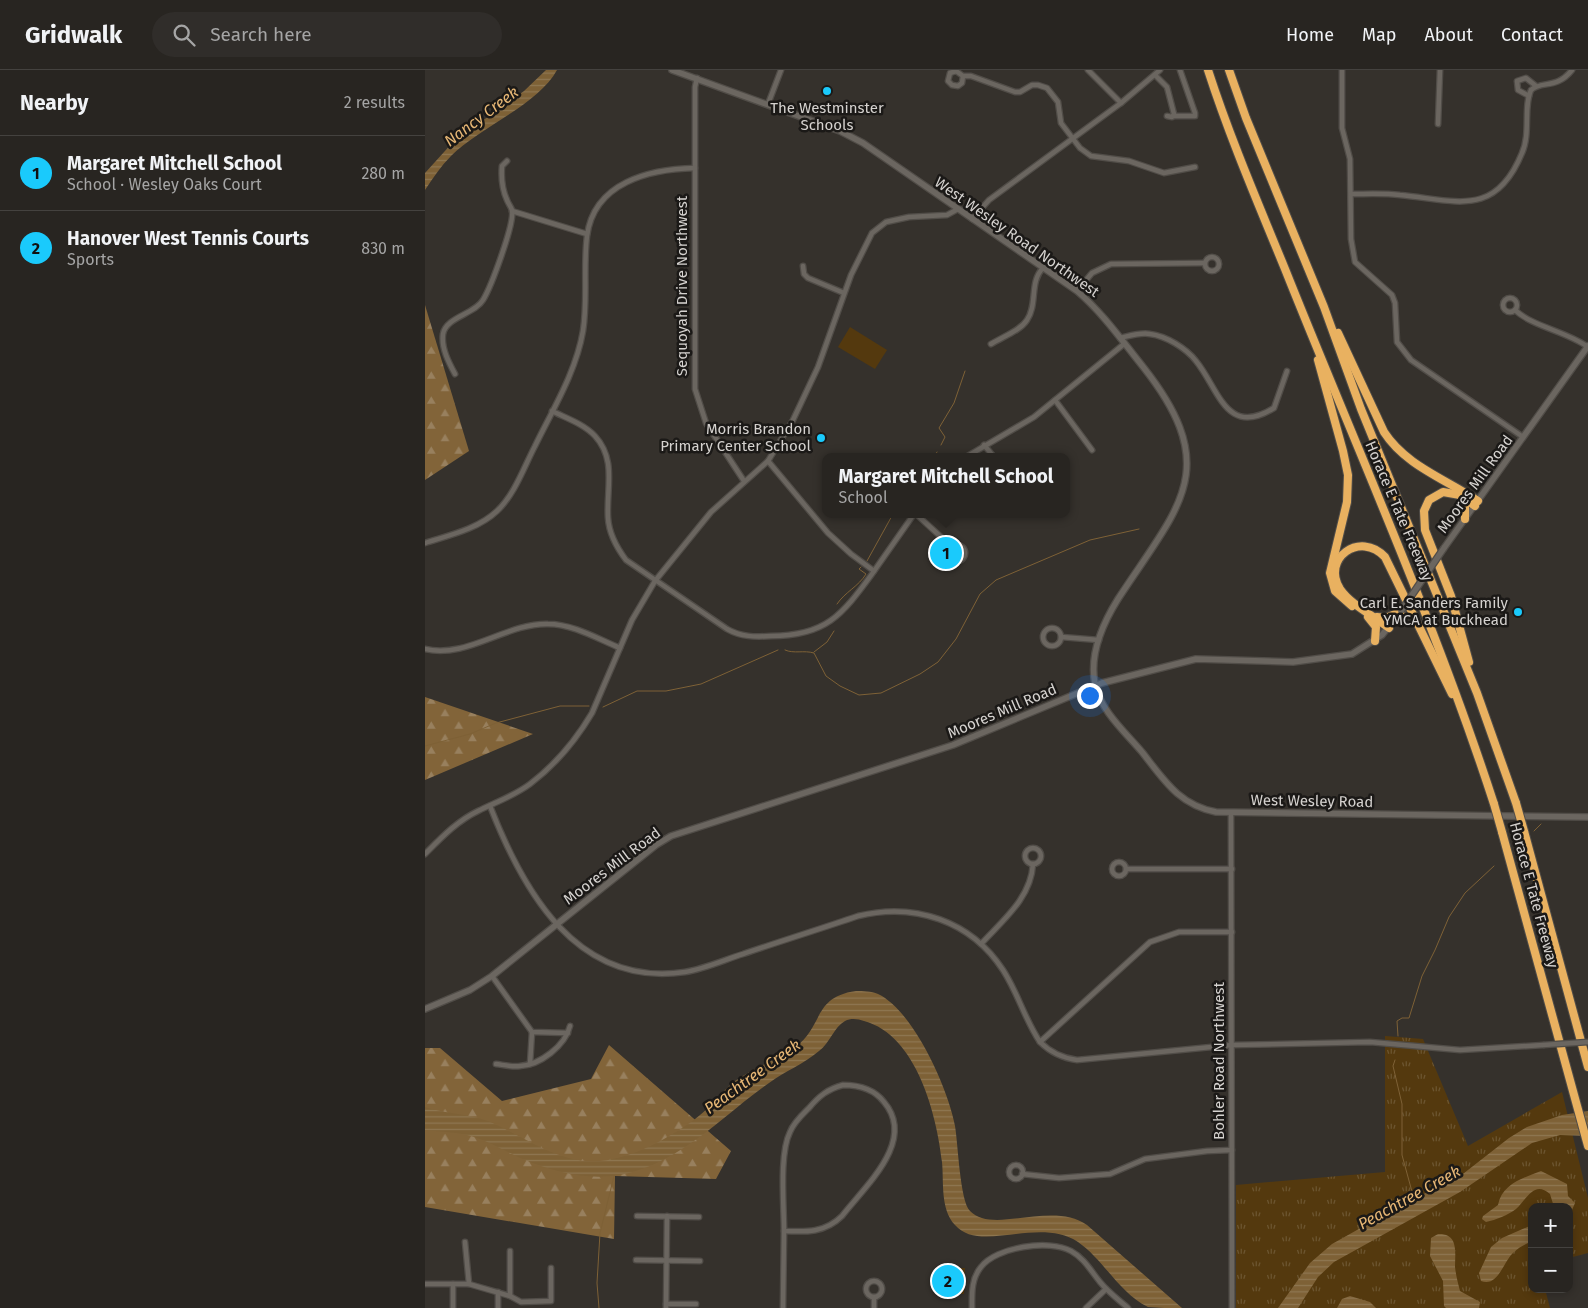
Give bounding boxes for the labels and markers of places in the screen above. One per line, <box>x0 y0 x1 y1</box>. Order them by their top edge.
marker: The Westminster Schools <box>821 85 833 97</box>
place label: The Westminster Schools <box>770 99 884 134</box>
place label: Morris Brandon Primary Center School <box>660 420 812 455</box>
marker: Morris Brandon Primary Center School <box>815 432 827 444</box>
pin: 1 <box>930 534 962 572</box>
place label: Carl E. Sanders Family YMCA at Buckhead <box>1360 594 1509 629</box>
marker: Carl E. Sanders Family YMCA at Buckhead <box>1512 606 1524 618</box>
pin: 2 <box>932 1262 964 1300</box>

